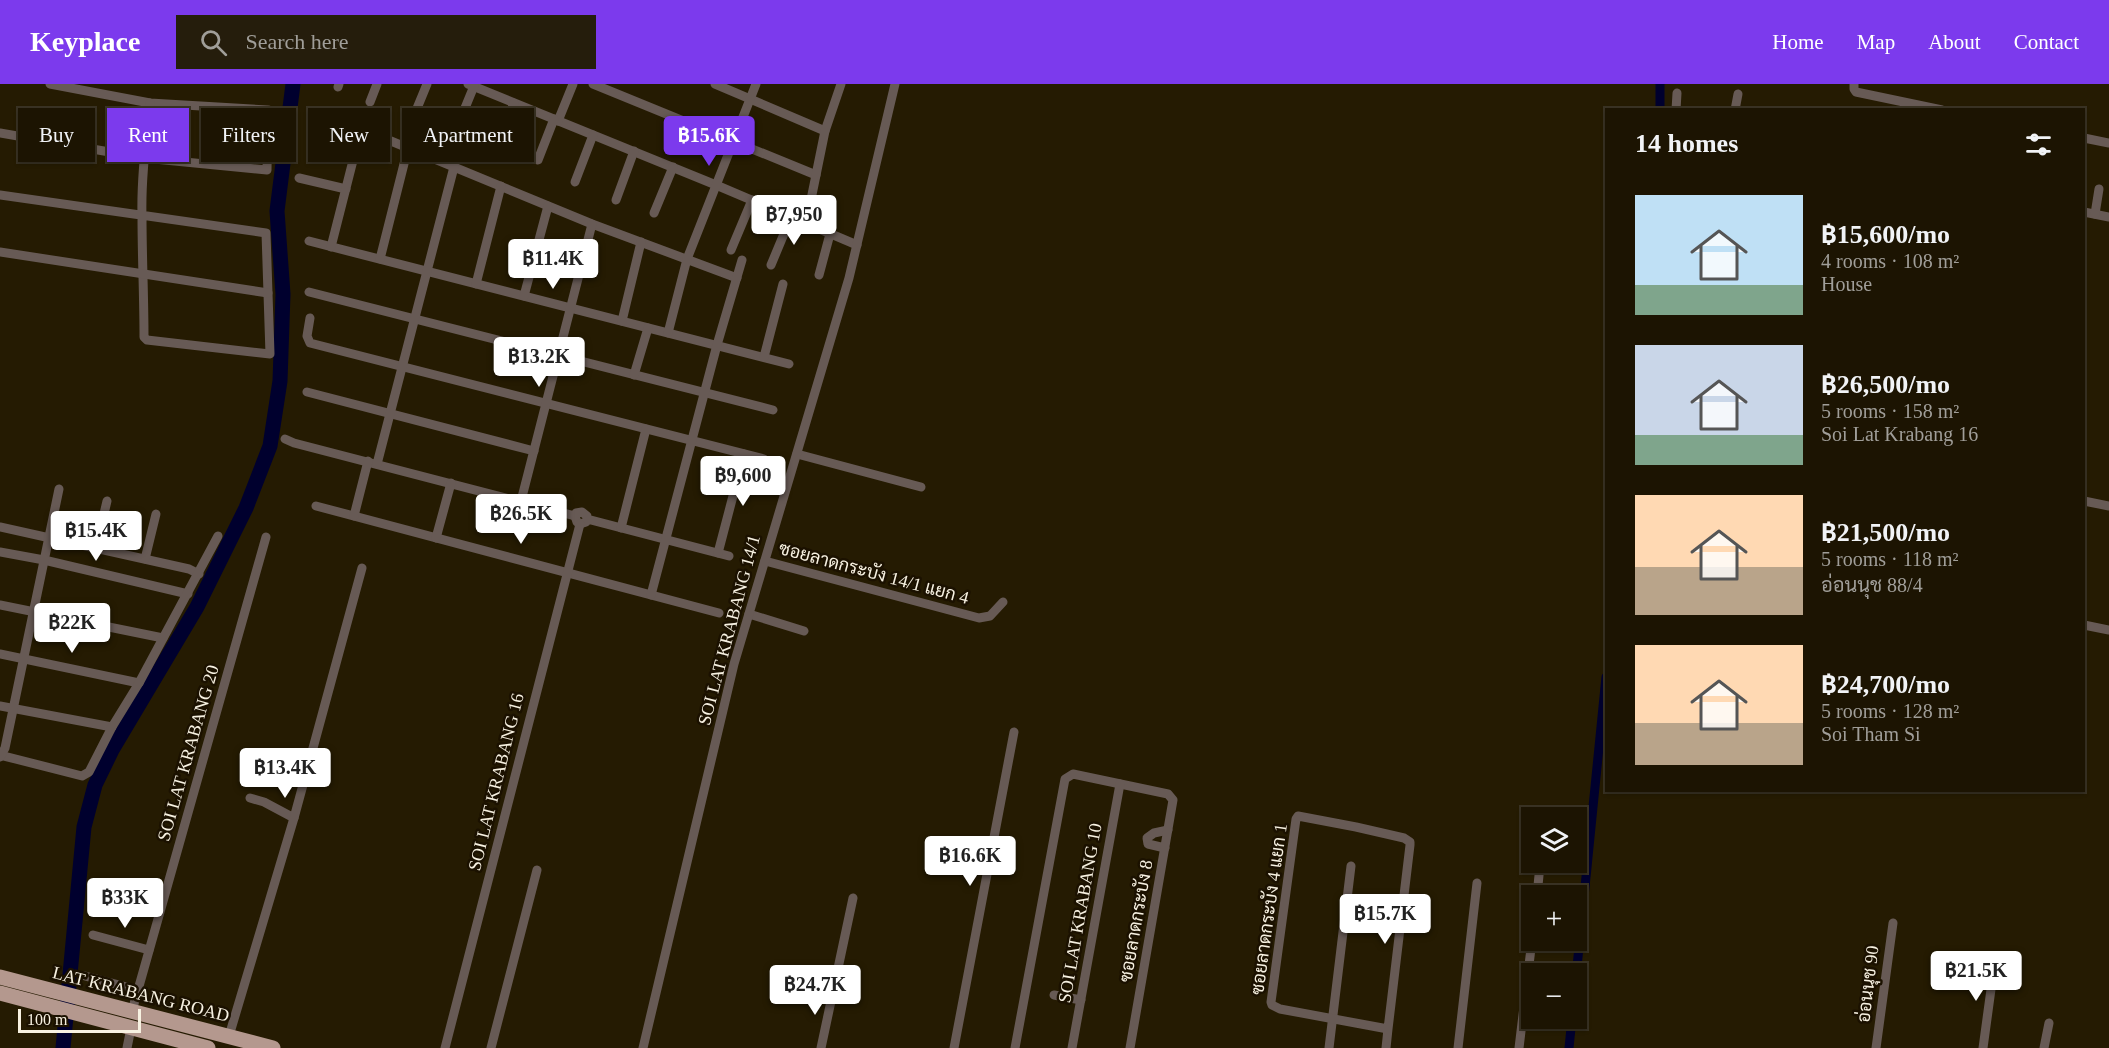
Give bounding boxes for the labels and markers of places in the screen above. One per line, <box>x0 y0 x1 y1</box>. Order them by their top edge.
pin: ฿15.6K <box>660 116 758 167</box>
pin: ฿7,950 <box>745 195 843 246</box>
pin: ฿11.4K <box>504 239 602 290</box>
pin: ฿13.2K <box>490 337 588 388</box>
pin: ฿9,600 <box>694 456 792 507</box>
pin: ฿26.5K <box>472 494 570 545</box>
pin: ฿15.4K <box>47 511 145 562</box>
pin: ฿22K <box>36 603 108 654</box>
pin: ฿13.4K <box>236 748 334 799</box>
pin: ฿16.6K <box>921 836 1019 887</box>
pin: ฿33K <box>89 878 161 929</box>
pin: ฿15.7K <box>1336 894 1434 945</box>
pin: ฿21.5K <box>1927 951 2025 1002</box>
pin: ฿24.7K <box>766 965 864 1016</box>

